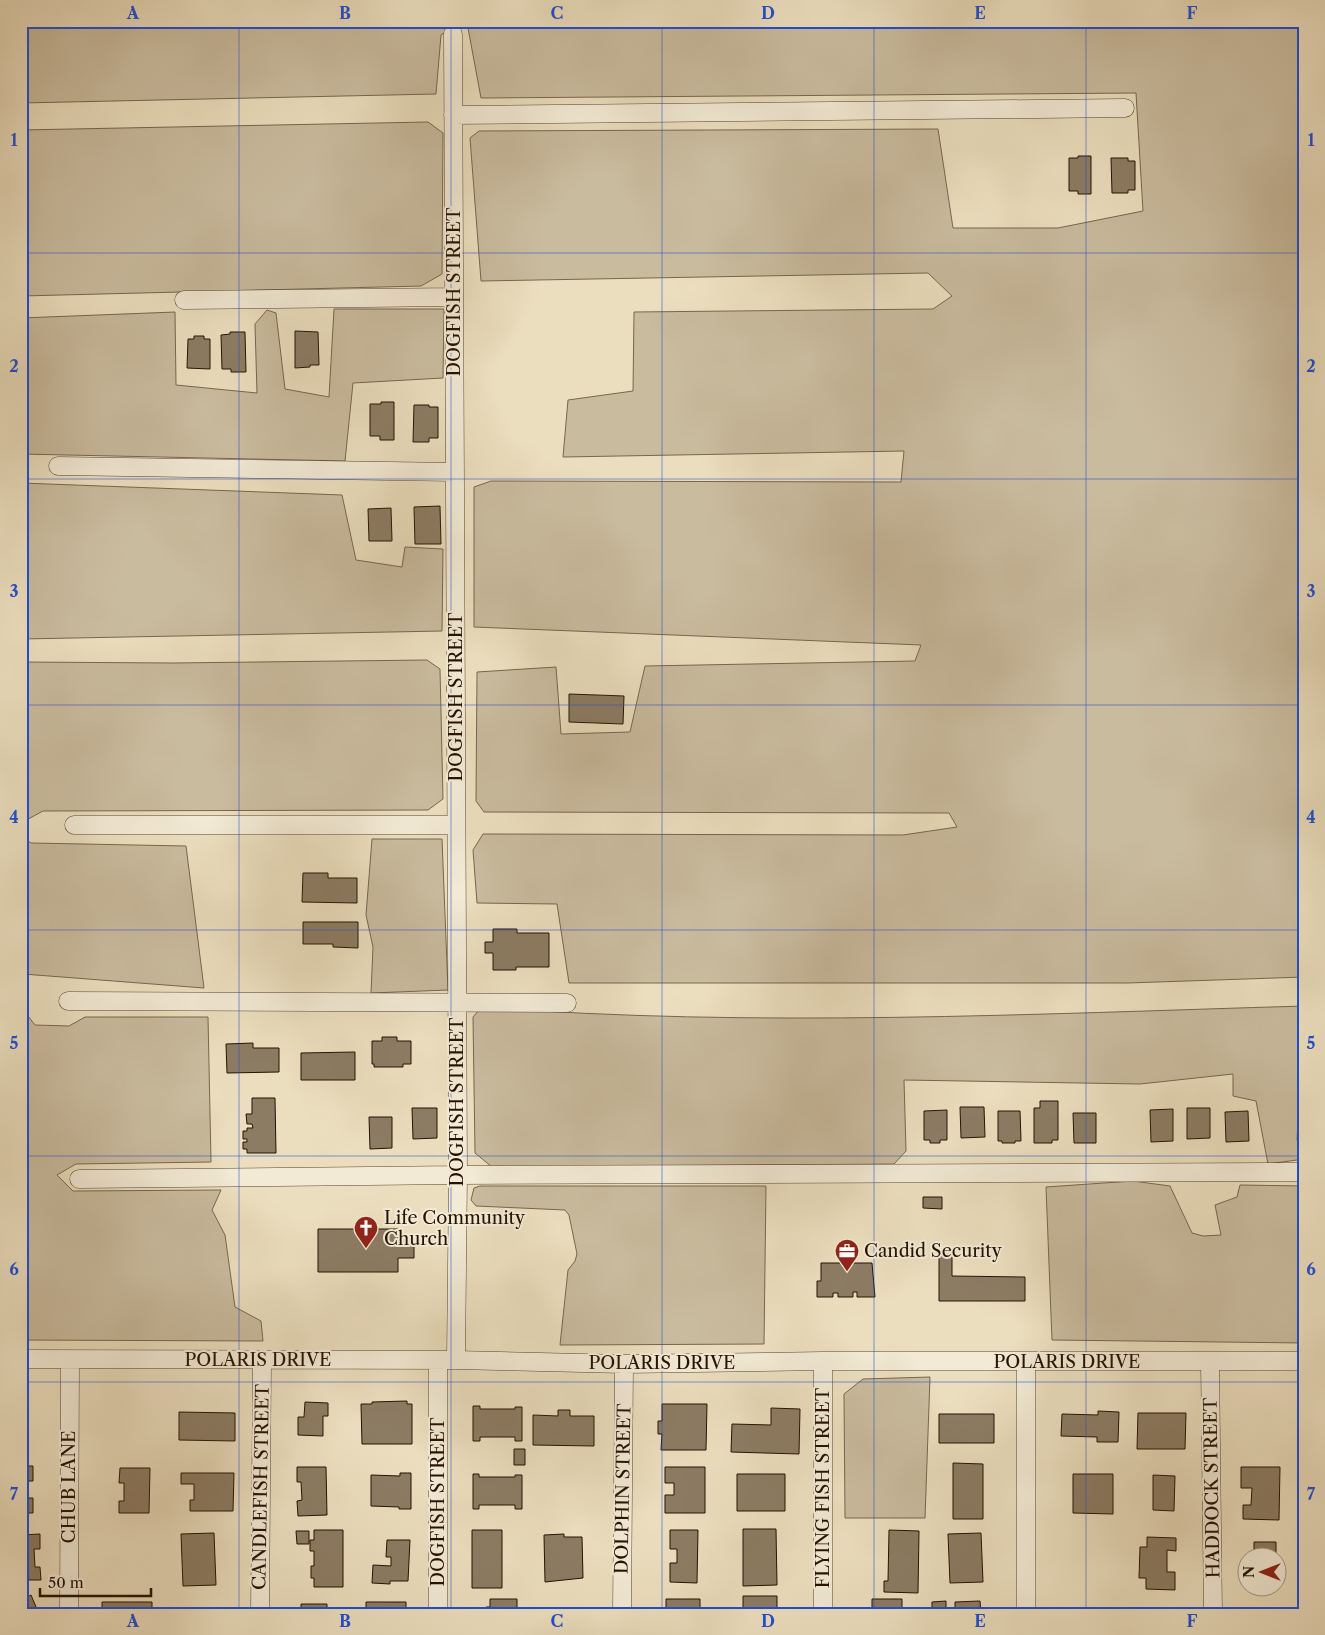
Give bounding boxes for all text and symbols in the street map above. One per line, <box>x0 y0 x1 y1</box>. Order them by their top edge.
text: A <box>126 3 140 23</box>
text: B <box>339 3 351 23</box>
text: C <box>551 3 563 23</box>
text: D <box>761 3 775 23</box>
text: E <box>974 3 986 23</box>
text: F <box>1187 3 1198 23</box>
text: 1 <box>10 130 18 150</box>
text: 1 <box>1307 130 1315 150</box>
street label: DOGFISH STREET <box>443 207 465 377</box>
text: 2 <box>9 356 19 376</box>
text: 2 <box>1306 356 1316 376</box>
text: 3 <box>9 581 19 601</box>
text: 3 <box>1306 581 1316 601</box>
street label: DOGFISH STREET <box>445 612 467 782</box>
text: 4 <box>9 807 19 827</box>
text: 4 <box>1306 807 1316 827</box>
street label: DOGFISH STREET <box>446 1017 468 1187</box>
text: 5 <box>10 1033 19 1053</box>
text: 5 <box>1307 1033 1316 1053</box>
place label: Life Community Church <box>384 1207 526 1250</box>
church icon: Life Community Church <box>353 1215 379 1249</box>
office icon: Candid Security <box>834 1238 860 1272</box>
place label: Candid Security <box>864 1240 1003 1262</box>
text: 6 <box>9 1259 19 1279</box>
text: 6 <box>1306 1259 1316 1279</box>
street label: POLARIS DRIVE <box>184 1349 332 1371</box>
street label: POLARIS DRIVE <box>993 1351 1141 1373</box>
street label: POLARIS DRIVE <box>588 1352 736 1374</box>
street label: CANDLEFISH STREET <box>248 1383 274 1590</box>
street label: FLYING FISH STREET <box>812 1387 834 1588</box>
street label: HADDOCK STREET <box>1199 1397 1225 1579</box>
street label: DOLPHIN STREET <box>611 1403 635 1574</box>
street label: DOGFISH STREET <box>427 1417 449 1587</box>
street label: CHUB LANE <box>58 1431 80 1543</box>
text: 7 <box>10 1484 19 1504</box>
text: 7 <box>1307 1484 1316 1504</box>
north arrow <box>1238 1548 1288 1598</box>
scale bar <box>40 1565 151 1597</box>
text: N <box>1240 1566 1258 1578</box>
text: 50 m <box>48 1573 84 1592</box>
text: A <box>126 1611 140 1631</box>
text: B <box>339 1611 351 1631</box>
text: C <box>551 1611 563 1631</box>
text: D <box>761 1611 775 1631</box>
text: E <box>974 1611 986 1631</box>
text: F <box>1187 1611 1198 1631</box>

